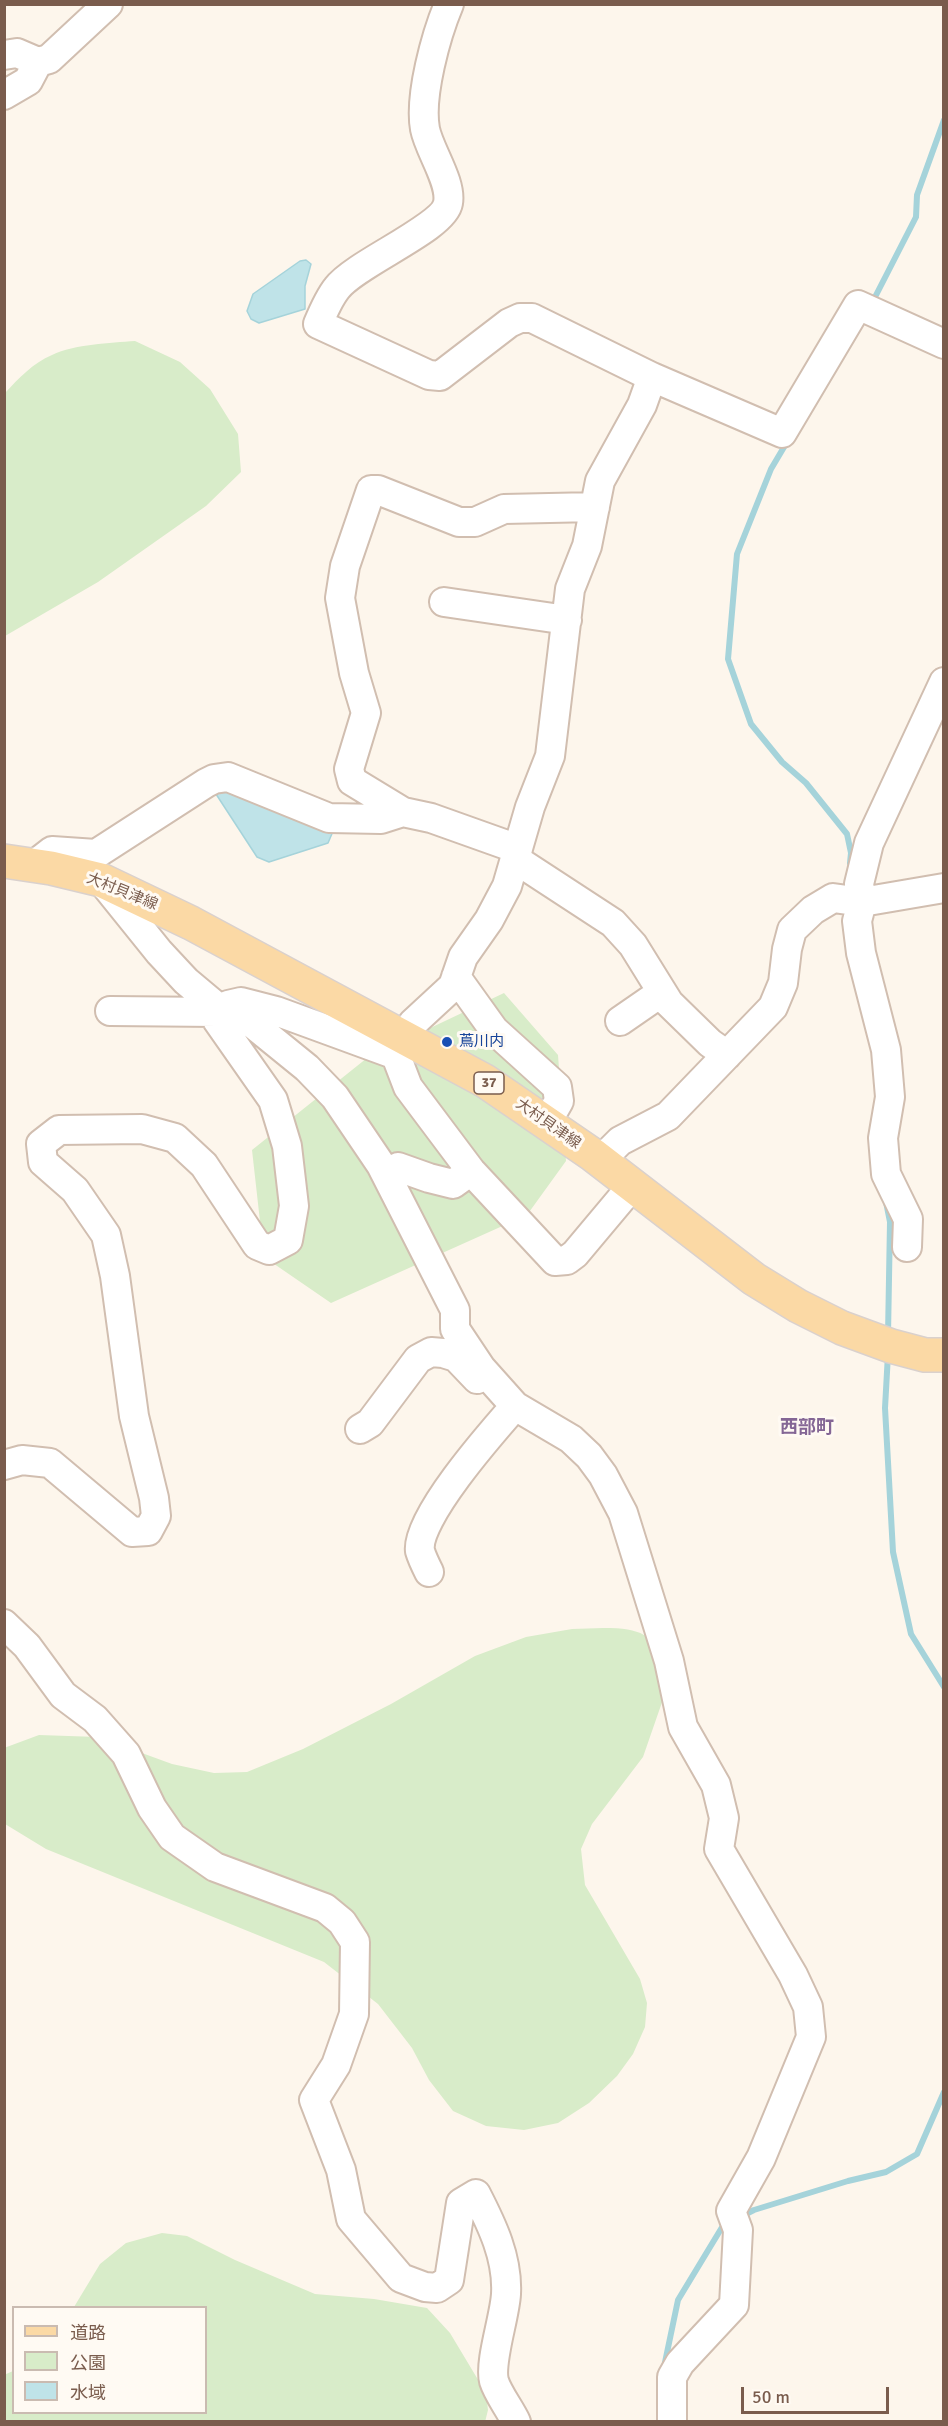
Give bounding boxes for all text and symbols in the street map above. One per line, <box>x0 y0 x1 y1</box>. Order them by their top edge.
street label: 大村貝津線 <box>84 870 160 914</box>
place label: 蔦川内 <box>459 1033 504 1051</box>
marker: 蔦川内 <box>440 1035 454 1049</box>
road number: 37 <box>474 1072 504 1094</box>
street label: 大村貝津線 <box>512 1095 584 1153</box>
district label: 西部町 <box>780 1417 834 1439</box>
legend <box>12 2306 207 2414</box>
text: 道路 <box>70 2322 106 2344</box>
text: 公園 <box>70 2352 106 2374</box>
scale bar <box>744 2375 892 2413</box>
text: 水域 <box>70 2382 106 2404</box>
text: 50 m <box>752 2386 790 2408</box>

